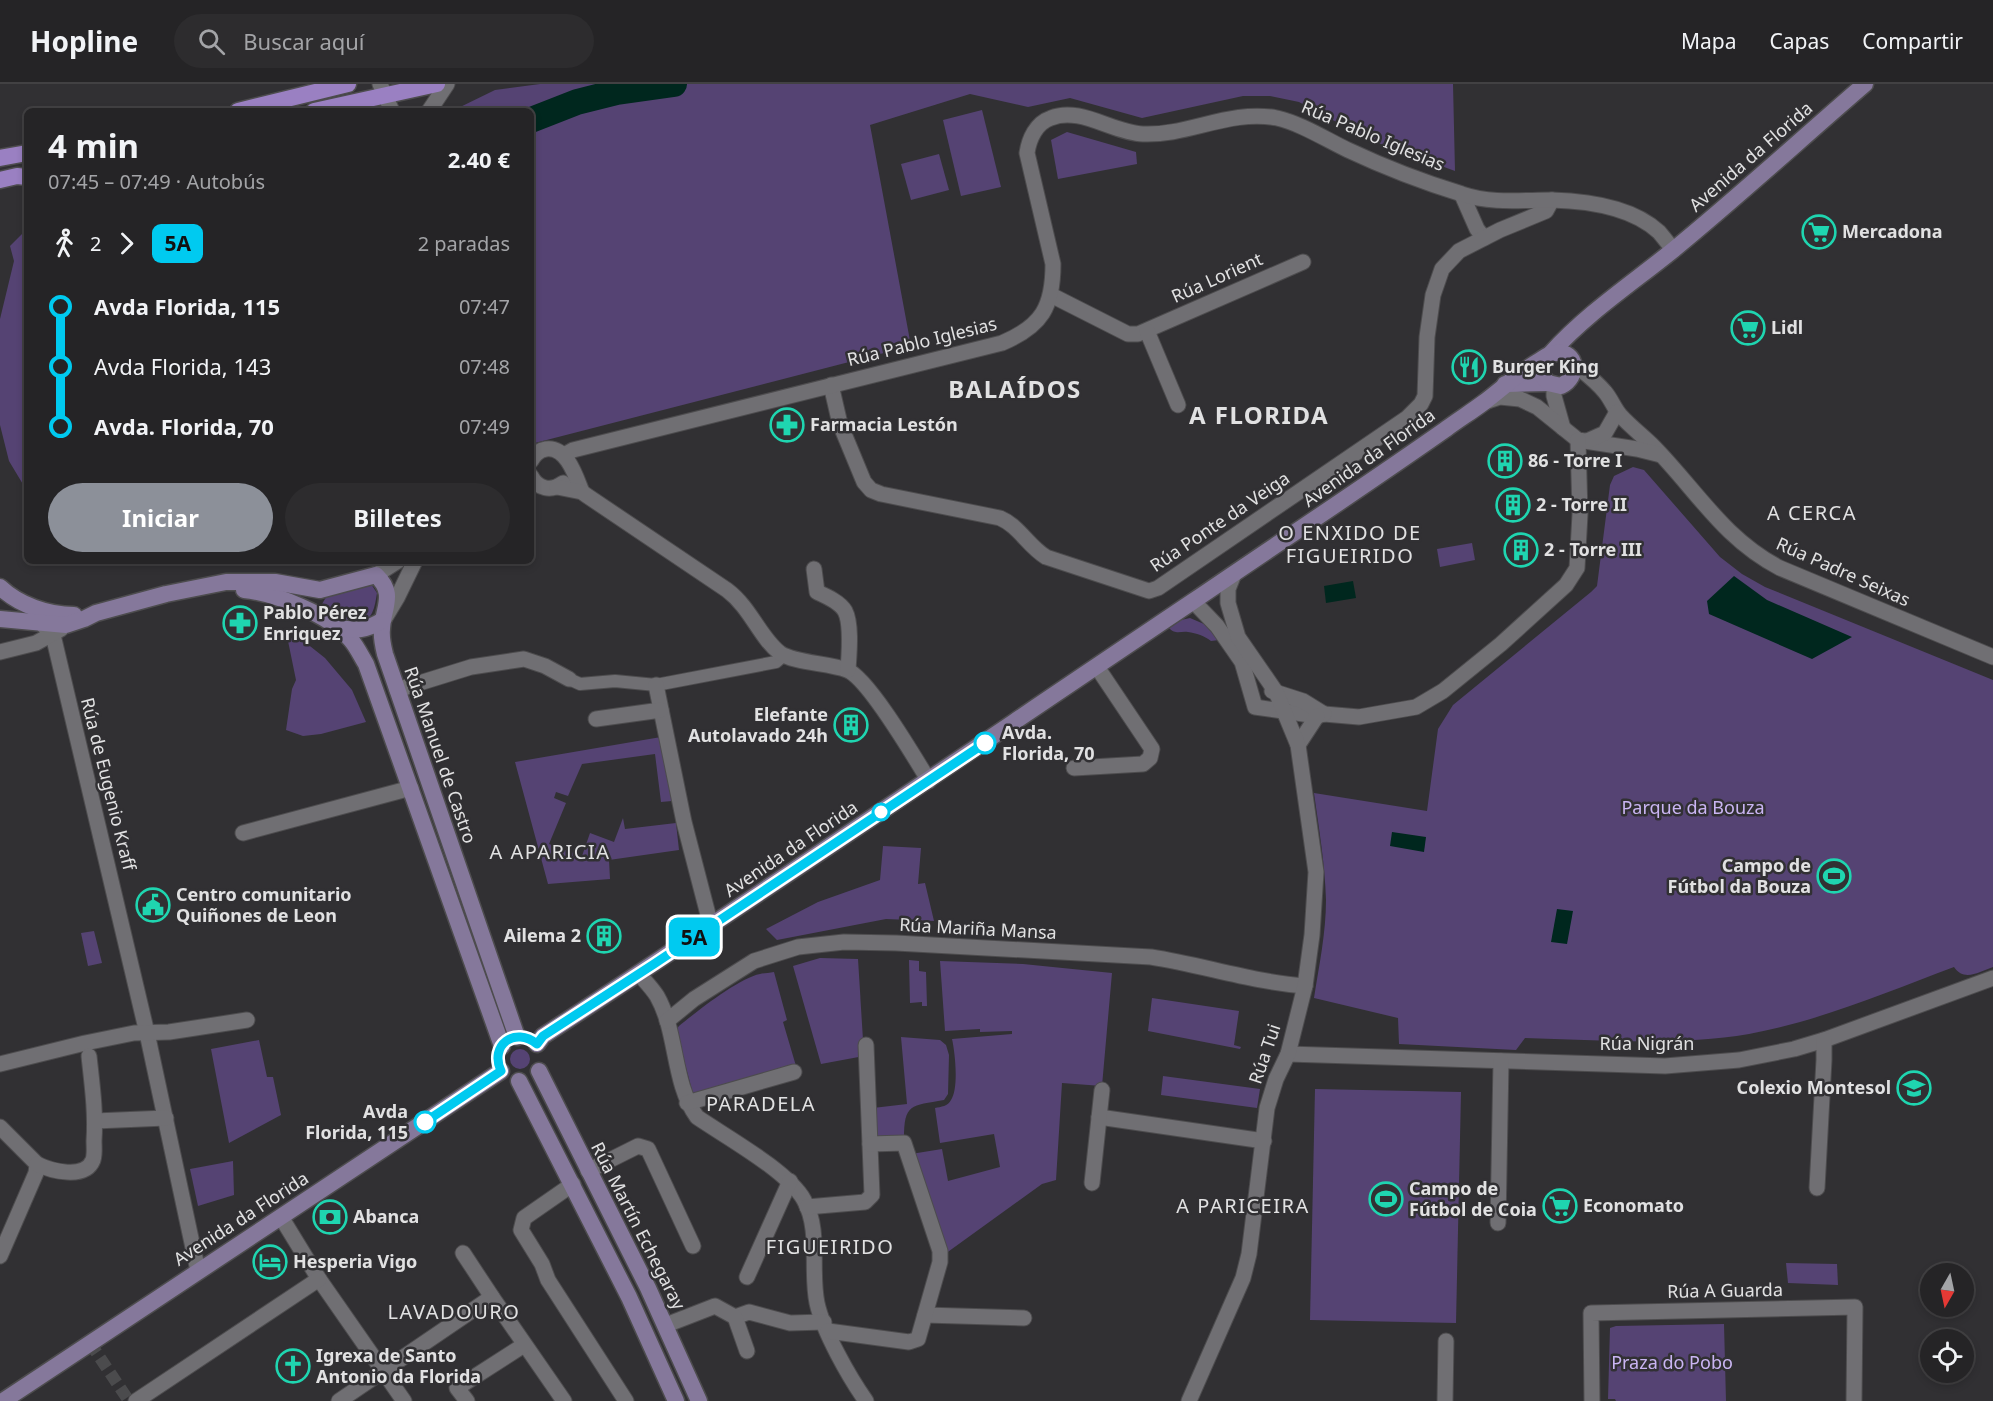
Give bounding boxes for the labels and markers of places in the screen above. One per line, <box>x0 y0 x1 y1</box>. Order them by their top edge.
supermarket icon: Mercadona <box>1801 214 1837 250</box>
place label: Mercadona <box>1842 219 1943 243</box>
supermarket icon: Lidl <box>1730 310 1766 346</box>
place label: Lidl <box>1771 315 1803 339</box>
restaurant icon: Burger King <box>1451 349 1487 385</box>
place label: Burger King <box>1492 354 1599 378</box>
pharmacy icon: Farmacia Lestón <box>769 407 805 443</box>
place label: Farmacia Lestón <box>810 412 958 436</box>
building icon: 86 - Torre I <box>1487 443 1523 479</box>
place label: 86 - Torre I <box>1528 448 1622 472</box>
building icon: 2 - Torre II <box>1495 487 1531 523</box>
place label: 2 - Torre II <box>1536 492 1627 516</box>
building icon: 2 - Torre III <box>1503 532 1539 568</box>
place label: 2 - Torre III <box>1544 537 1642 561</box>
place label: Pablo Pérez Enriquez <box>263 600 367 645</box>
pharmacy icon: Pablo Pérez Enriquez <box>222 605 258 641</box>
place label: Elefante Autolavado 24h <box>688 702 828 747</box>
building icon: Elefante Autolavado 24h <box>833 707 869 743</box>
place label: Avda. Florida, 70 <box>1002 720 1094 765</box>
marker: Avda. Florida, 70 <box>974 732 996 754</box>
unlabelled marker <box>872 803 890 821</box>
place label: Campo de Fútbol da Bouza <box>1668 853 1811 898</box>
sports icon: Campo de Fútbol da Bouza <box>1816 858 1852 894</box>
place label: Centro comunitario Quiñones de Leon <box>176 882 352 927</box>
public building icon: Centro comunitario Quiñones de Leon <box>135 887 171 923</box>
building icon: Ailema 2 <box>586 918 622 954</box>
place label: Ailema 2 <box>504 923 581 947</box>
school or university icon: Colexio Montesol <box>1896 1070 1932 1106</box>
place label: Colexio Montesol <box>1737 1075 1891 1099</box>
place label: Avda Florida, 115 <box>305 1099 408 1144</box>
marker: Avda Florida, 115 <box>414 1111 436 1133</box>
place label: Campo de Fútbol de Coia <box>1409 1176 1537 1221</box>
sports icon: Campo de Fútbol de Coia <box>1368 1181 1404 1217</box>
supermarket icon: Economato <box>1542 1188 1578 1224</box>
place label: Economato <box>1583 1193 1684 1217</box>
bank icon: Abanca <box>312 1199 348 1235</box>
place label: Abanca <box>353 1204 419 1228</box>
hotel icon: Hesperia Vigo <box>252 1244 288 1280</box>
place label: Hesperia Vigo <box>293 1249 417 1273</box>
place label: Igrexa de Santo Antonio da Florida <box>316 1343 481 1388</box>
church icon: Igrexa de Santo Antonio da Florida <box>275 1348 311 1384</box>

